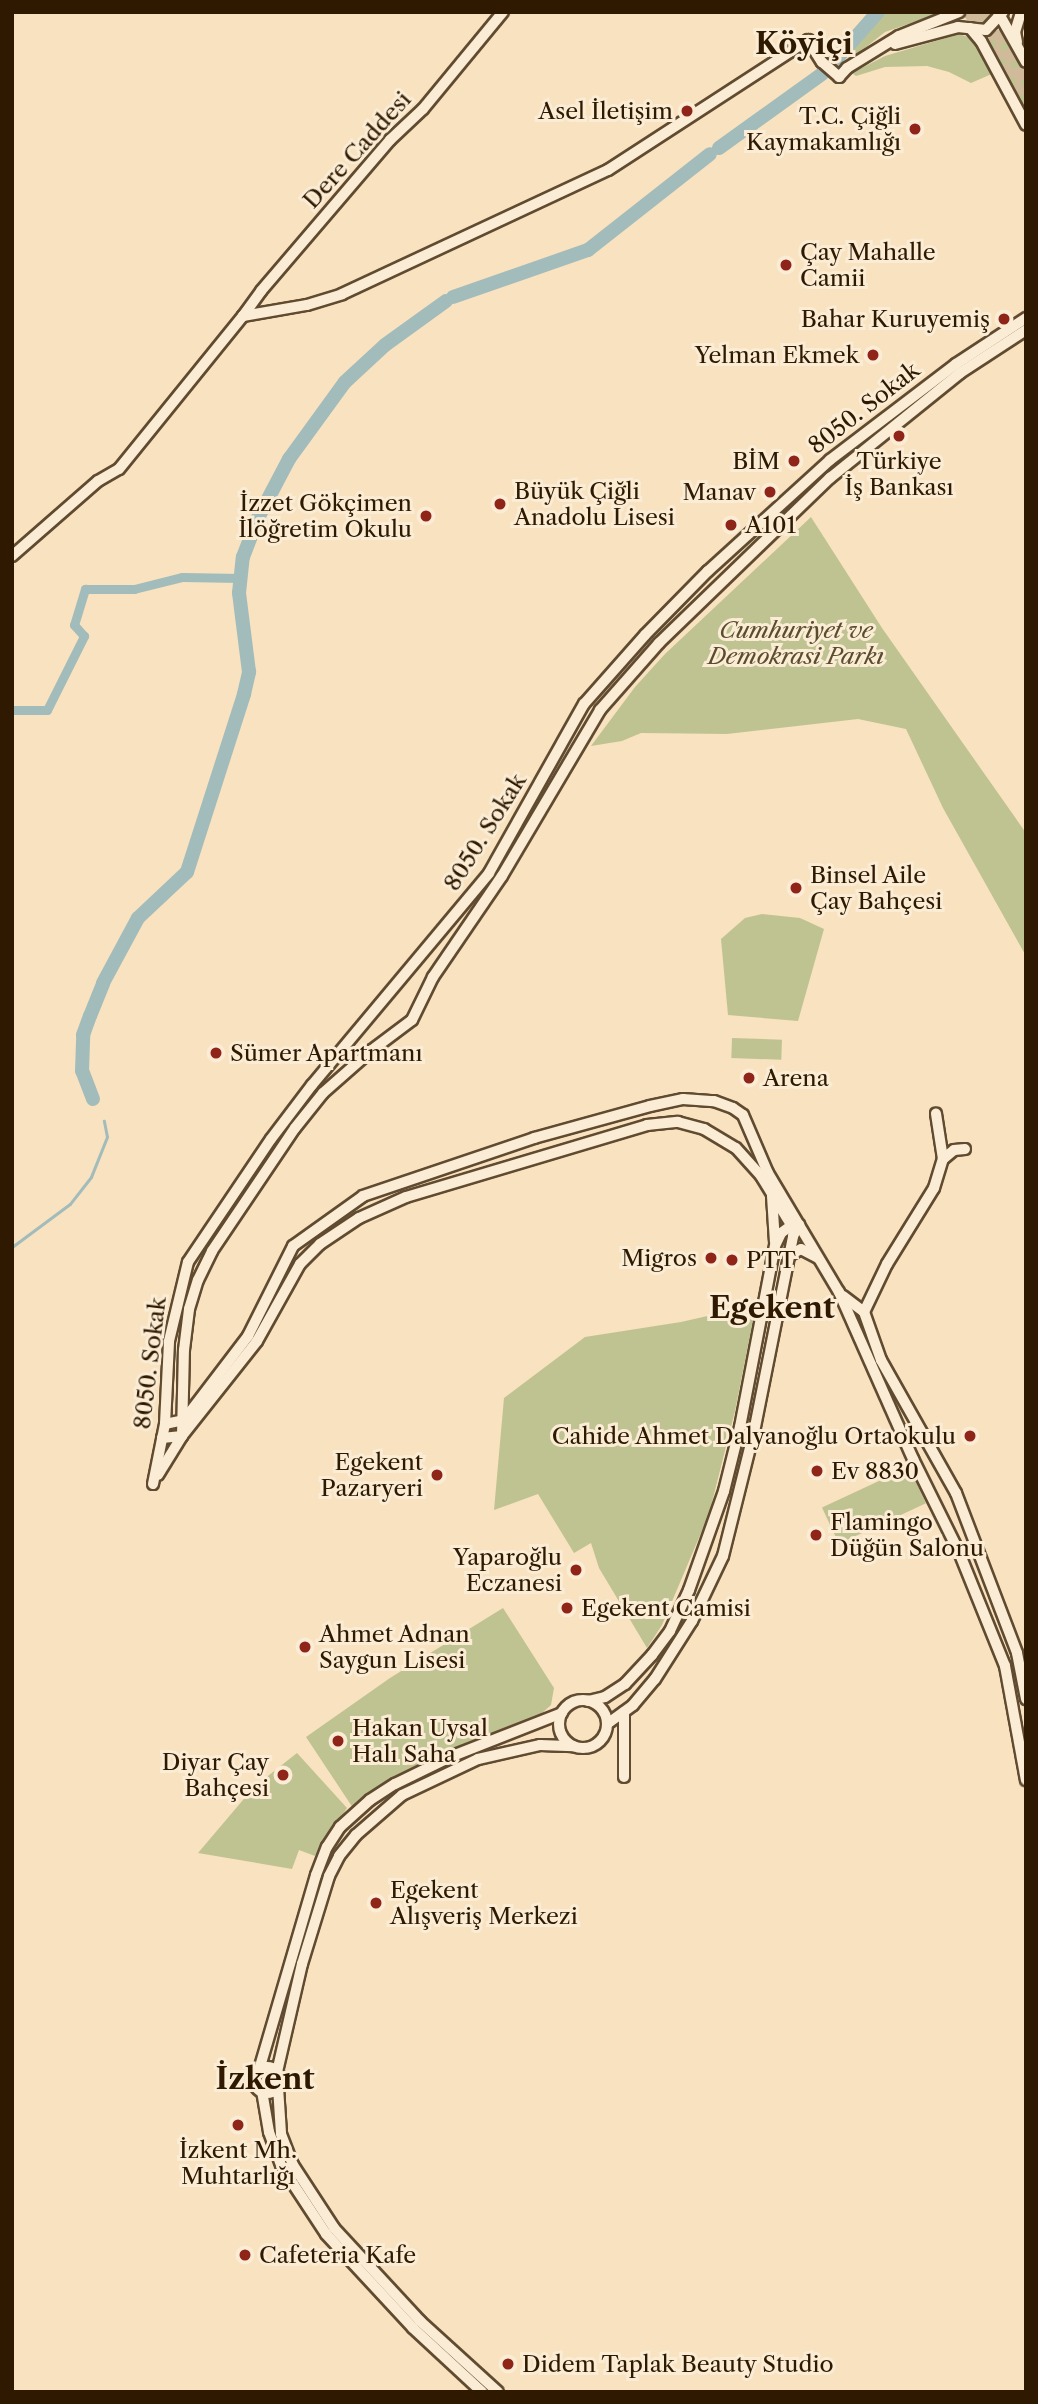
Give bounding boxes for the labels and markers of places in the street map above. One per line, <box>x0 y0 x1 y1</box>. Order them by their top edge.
place label: Asel İletişim <box>538 97 673 125</box>
place label: T.C. Çiğli Kaymakamlığı <box>746 102 901 156</box>
marker: Asel İletişim <box>679 103 695 119</box>
marker: T.C. Çiğli Kaymakamlığı <box>907 121 923 137</box>
place label: Çay Mahalle Camii <box>800 238 936 292</box>
marker: Çay Mahalle Camii <box>778 257 794 273</box>
place label: Bahar Kuruyemiş <box>800 305 990 333</box>
marker: Bahar Kuruyemiş <box>996 311 1012 327</box>
place label: Yelman Ekmek <box>695 341 859 369</box>
marker: Yelman Ekmek <box>865 347 881 363</box>
marker: Türkiye İş Bankası <box>891 428 907 444</box>
place label: BİM <box>732 447 780 475</box>
place label: Türkiye İş Bankası <box>844 447 954 501</box>
marker: BİM <box>786 453 802 469</box>
place label: Büyük Çiğli Anadolu Lisesi <box>514 477 675 531</box>
place label: Manav <box>682 478 756 506</box>
marker: Manav <box>762 484 778 500</box>
place label: İzzet Gökçimen İlöğretim Okulu <box>238 489 412 543</box>
marker: Büyük Çiğli Anadolu Lisesi <box>492 496 508 512</box>
marker: İzzet Gökçimen İlöğretim Okulu <box>418 508 434 524</box>
place label: A101 <box>745 511 796 539</box>
marker: A101 <box>723 517 739 533</box>
place label: Binsel Aile Çay Bahçesi <box>810 861 943 915</box>
marker: Binsel Aile Çay Bahçesi <box>788 880 804 896</box>
place label: Sümer Apartmanı <box>230 1039 424 1067</box>
marker: Sümer Apartmanı <box>208 1045 224 1061</box>
place label: Arena <box>763 1064 829 1092</box>
marker: Arena <box>741 1070 757 1086</box>
place label: Migros <box>621 1244 697 1272</box>
place label: PTT <box>746 1246 796 1274</box>
marker: Migros <box>703 1250 719 1266</box>
marker: PTT <box>724 1252 740 1268</box>
place label: Cahide Ahmet Dalyanoğlu Ortaokulu <box>551 1422 956 1450</box>
marker: Cahide Ahmet Dalyanoğlu Ortaokulu <box>962 1428 978 1444</box>
place label: Egekent Pazaryeri <box>321 1448 423 1502</box>
place label: Ev 8830 <box>831 1457 920 1485</box>
marker: Ev 8830 <box>809 1463 825 1479</box>
marker: Egekent Pazaryeri <box>429 1467 445 1483</box>
place label: Flamingo Düğün Salonu <box>830 1508 984 1562</box>
marker: Flamingo Düğün Salonu <box>808 1527 824 1543</box>
place label: Yaparoğlu Eczanesi <box>453 1543 562 1597</box>
marker: Yaparoğlu Eczanesi <box>568 1562 584 1578</box>
place label: Egekent Camisi <box>581 1594 751 1622</box>
marker: Egekent Camisi <box>559 1600 575 1616</box>
place label: Ahmet Adnan Saygun Lisesi <box>319 1620 471 1674</box>
marker: Ahmet Adnan Saygun Lisesi <box>297 1639 313 1655</box>
place label: Hakan Uysal Halı Saha <box>352 1714 488 1768</box>
marker: Hakan Uysal Halı Saha <box>330 1733 346 1749</box>
place label: Diyar Çay Bahçesi <box>161 1748 269 1802</box>
marker: Diyar Çay Bahçesi <box>275 1767 291 1783</box>
place label: Egekent Alışveriş Merkezi <box>390 1876 578 1930</box>
marker: Egekent Alışveriş Merkezi <box>368 1895 384 1911</box>
marker: İzkent Mh. Muhtarlığı <box>230 2117 246 2133</box>
place label: İzkent Mh. Muhtarlığı <box>179 2136 297 2190</box>
place label: Cafeteria Kafe <box>259 2241 416 2269</box>
marker: Cafeteria Kafe <box>237 2247 253 2263</box>
place label: Didem Taplak Beauty Studio <box>522 2350 835 2378</box>
marker: Didem Taplak Beauty Studio <box>500 2356 516 2372</box>

